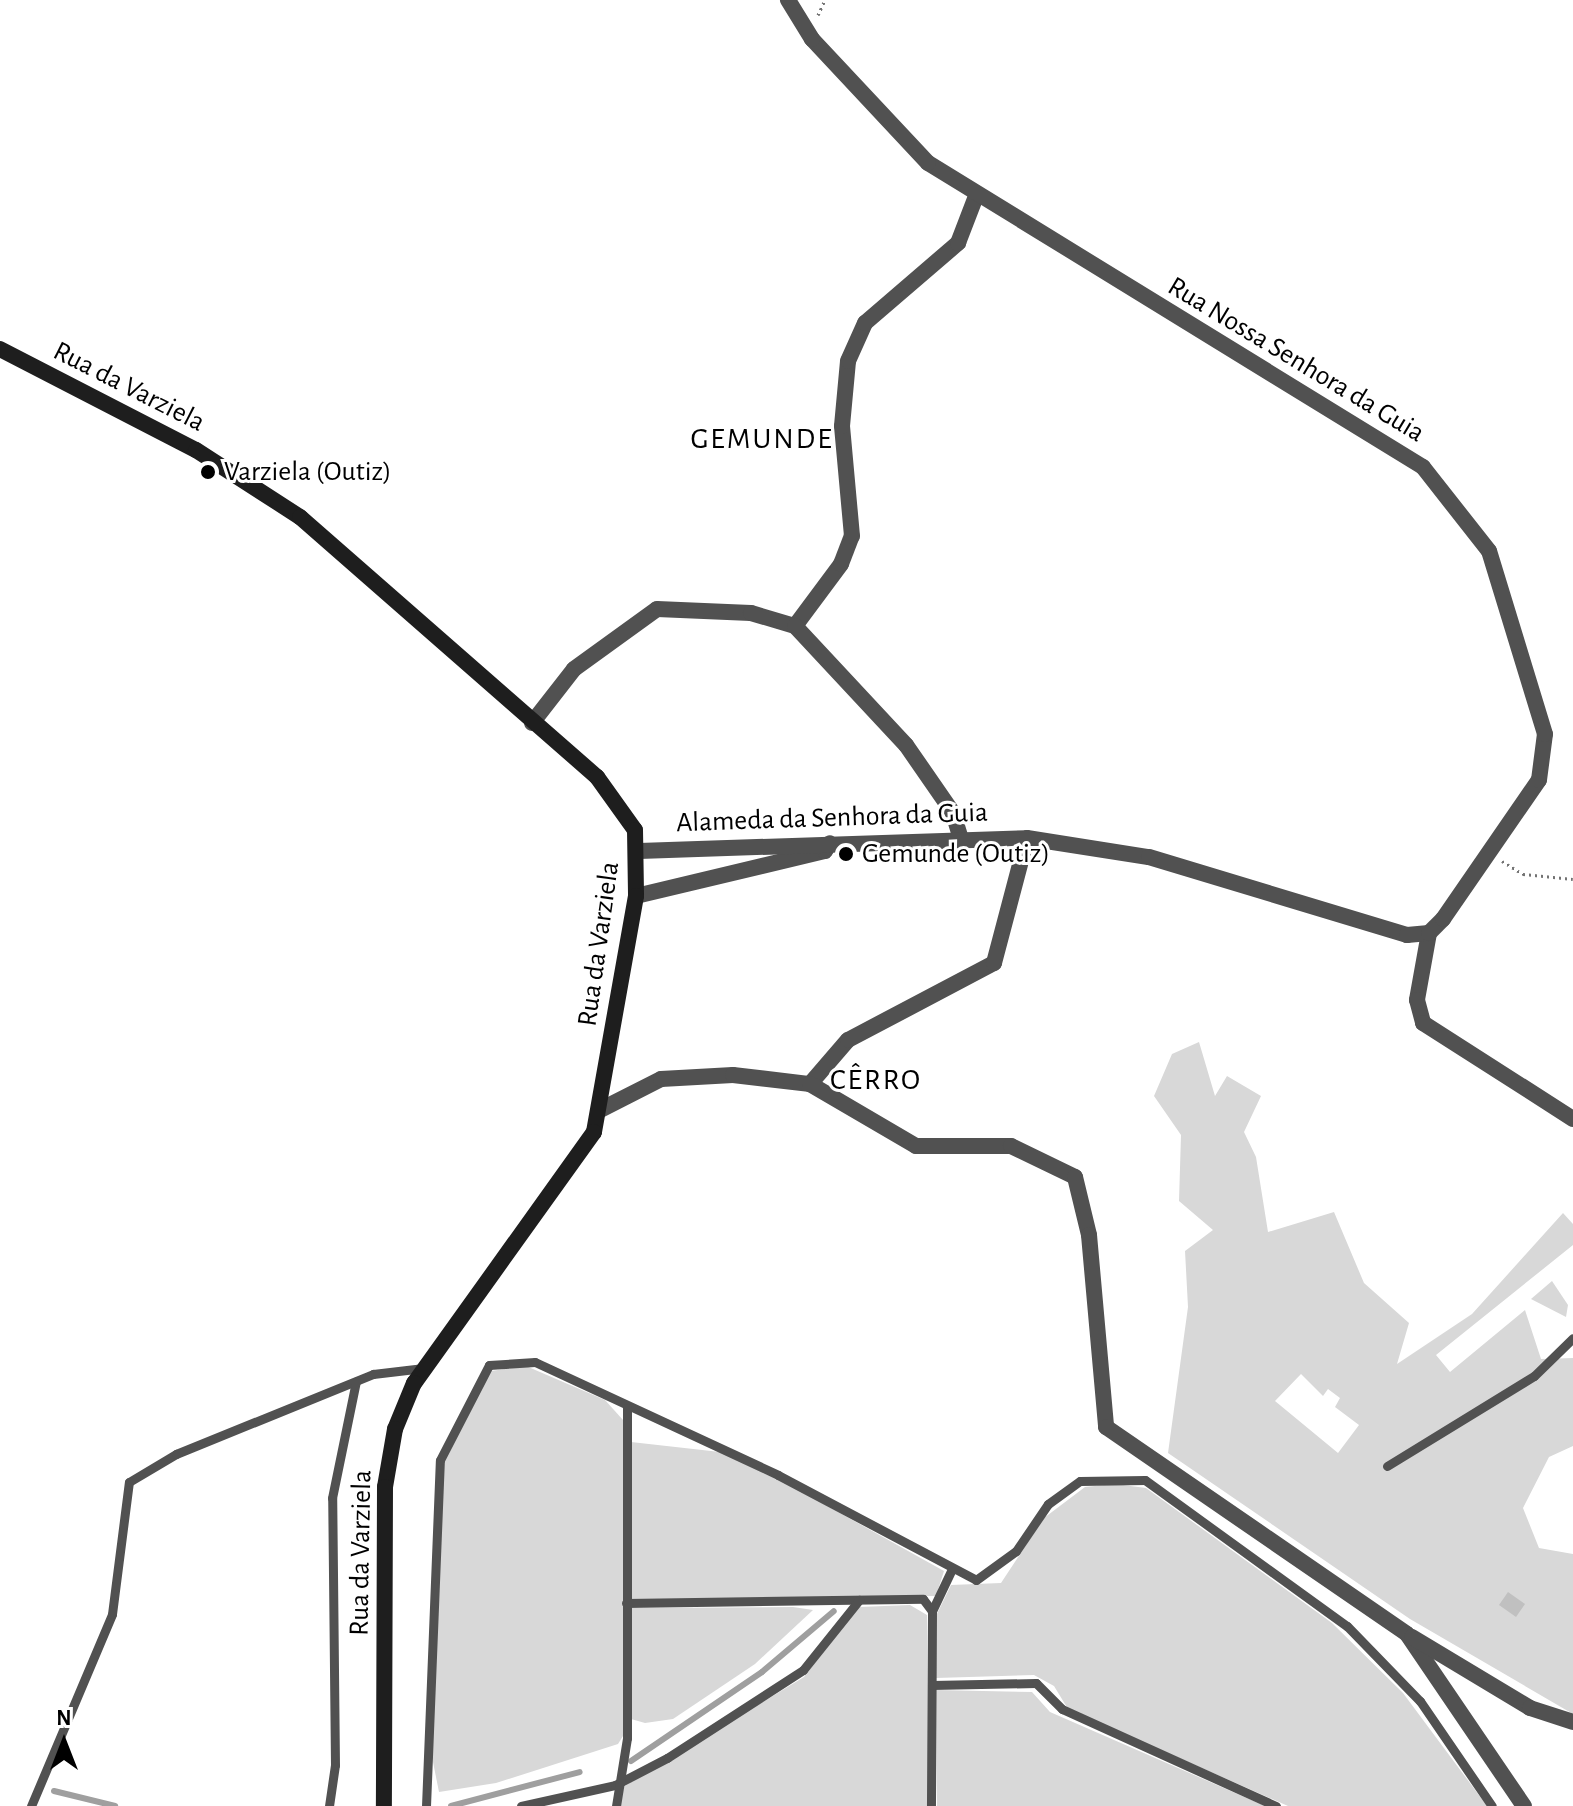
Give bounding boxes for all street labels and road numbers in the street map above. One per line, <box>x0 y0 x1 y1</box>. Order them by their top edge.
street label: Rua Nossa Senhora da Guia <box>1161 270 1431 450</box>
street label: Rua da Varziela <box>47 334 211 440</box>
street label: Alameda da Senhora da Guia <box>676 796 988 840</box>
street label: Rua da Varziela <box>571 860 627 1028</box>
street label: Rua da Varziela <box>343 1470 379 1636</box>

